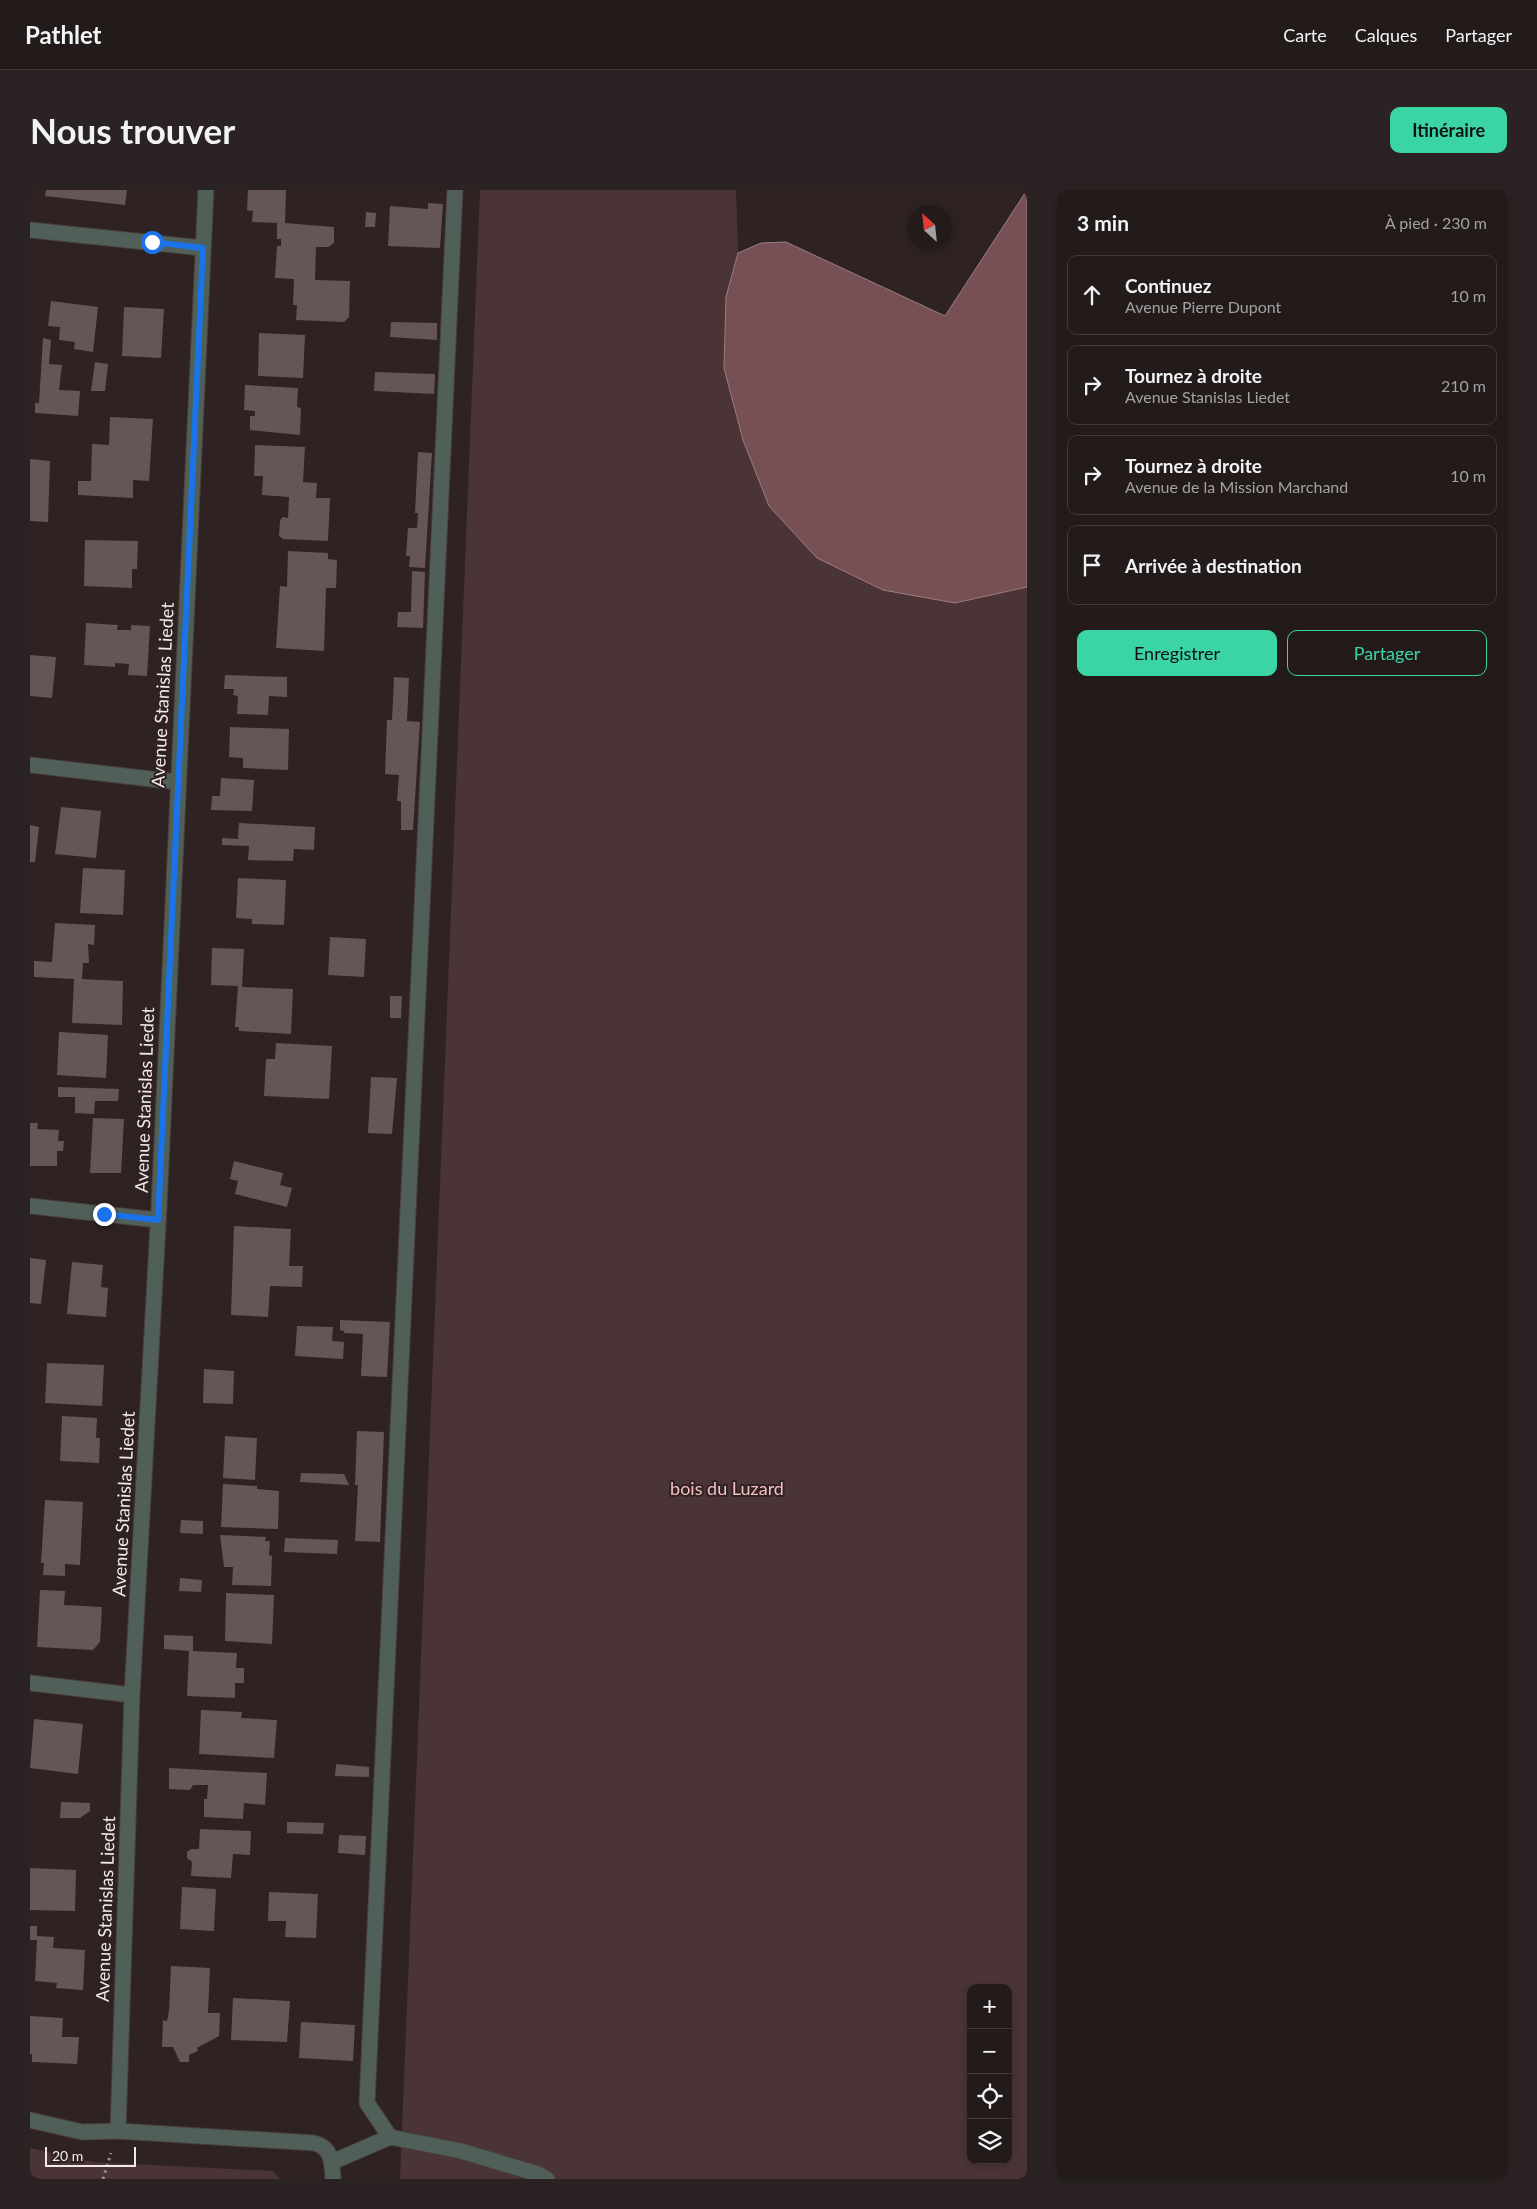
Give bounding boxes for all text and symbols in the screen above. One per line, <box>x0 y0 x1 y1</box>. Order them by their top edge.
text: Pathlet <box>25 20 102 49</box>
text: Carte <box>1283 24 1327 46</box>
text: Calques <box>1355 24 1417 46</box>
text: Partager <box>1445 24 1512 46</box>
button: Itinéraire <box>1390 107 1507 153</box>
text: Nous trouver <box>30 109 235 151</box>
north arrow <box>907 205 952 250</box>
text: 3 min <box>1077 210 1129 235</box>
text: À pied · 230 m <box>1385 213 1487 232</box>
route start <box>141 231 164 254</box>
text: Continuez <box>1125 274 1211 297</box>
icon: ahead <box>1078 281 1106 309</box>
text: 10 m <box>1450 286 1486 305</box>
text: Avenue Pierre Dupont <box>1125 297 1281 316</box>
text: Tournez à droite <box>1125 364 1262 387</box>
icon: right <box>1078 371 1106 399</box>
text: 210 m <box>1441 376 1486 395</box>
text: Avenue Stanislas Liedet <box>1125 387 1290 406</box>
text: Tournez à droite <box>1125 454 1262 477</box>
icon: right <box>1078 461 1106 489</box>
text: 10 m <box>1450 466 1486 485</box>
text: Avenue de la Mission Marchand <box>1125 477 1348 496</box>
icon: arrive <box>1078 551 1106 579</box>
text: Arrivée à destination <box>1125 554 1302 577</box>
street label: Avenue Stanislas Liedet <box>146 601 178 788</box>
button: Enregistrer <box>1077 630 1277 676</box>
button: Partager <box>1287 630 1487 676</box>
street label: Avenue Stanislas Liedet <box>130 1006 158 1193</box>
route end <box>93 1203 116 1226</box>
street label: Avenue Stanislas Liedet <box>107 1410 139 1597</box>
park label: bois du Luzard <box>670 1477 784 1499</box>
street label: Avenue Stanislas Liedet <box>91 1815 119 2002</box>
map controls <box>967 1984 1012 2164</box>
button: + <box>967 1984 1012 2029</box>
button: − <box>967 2029 1012 2074</box>
button: locate <box>967 2074 1012 2119</box>
button: layers <box>967 2119 1012 2164</box>
scale bar <box>45 2144 136 2167</box>
text: 20 m <box>52 2147 83 2164</box>

